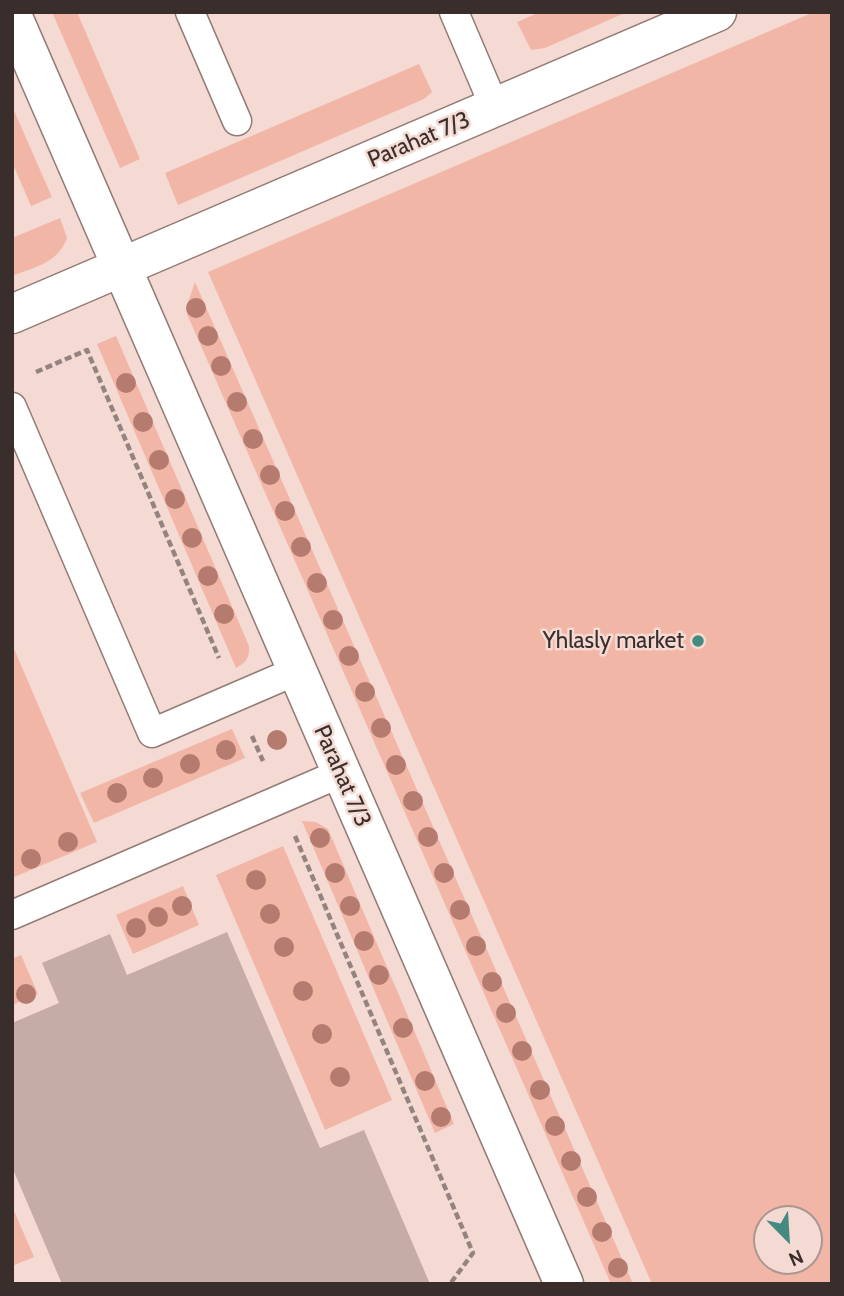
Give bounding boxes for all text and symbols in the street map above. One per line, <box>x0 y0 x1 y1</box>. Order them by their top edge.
street label: Parahat 7/3 <box>364 106 474 174</box>
place label: Yhlasly market <box>543 627 684 655</box>
marker: Yhlasly market <box>690 633 706 649</box>
street label: Parahat 7/3 <box>307 721 377 831</box>
north arrow <box>753 1205 823 1275</box>
text: N <box>785 1245 807 1271</box>

